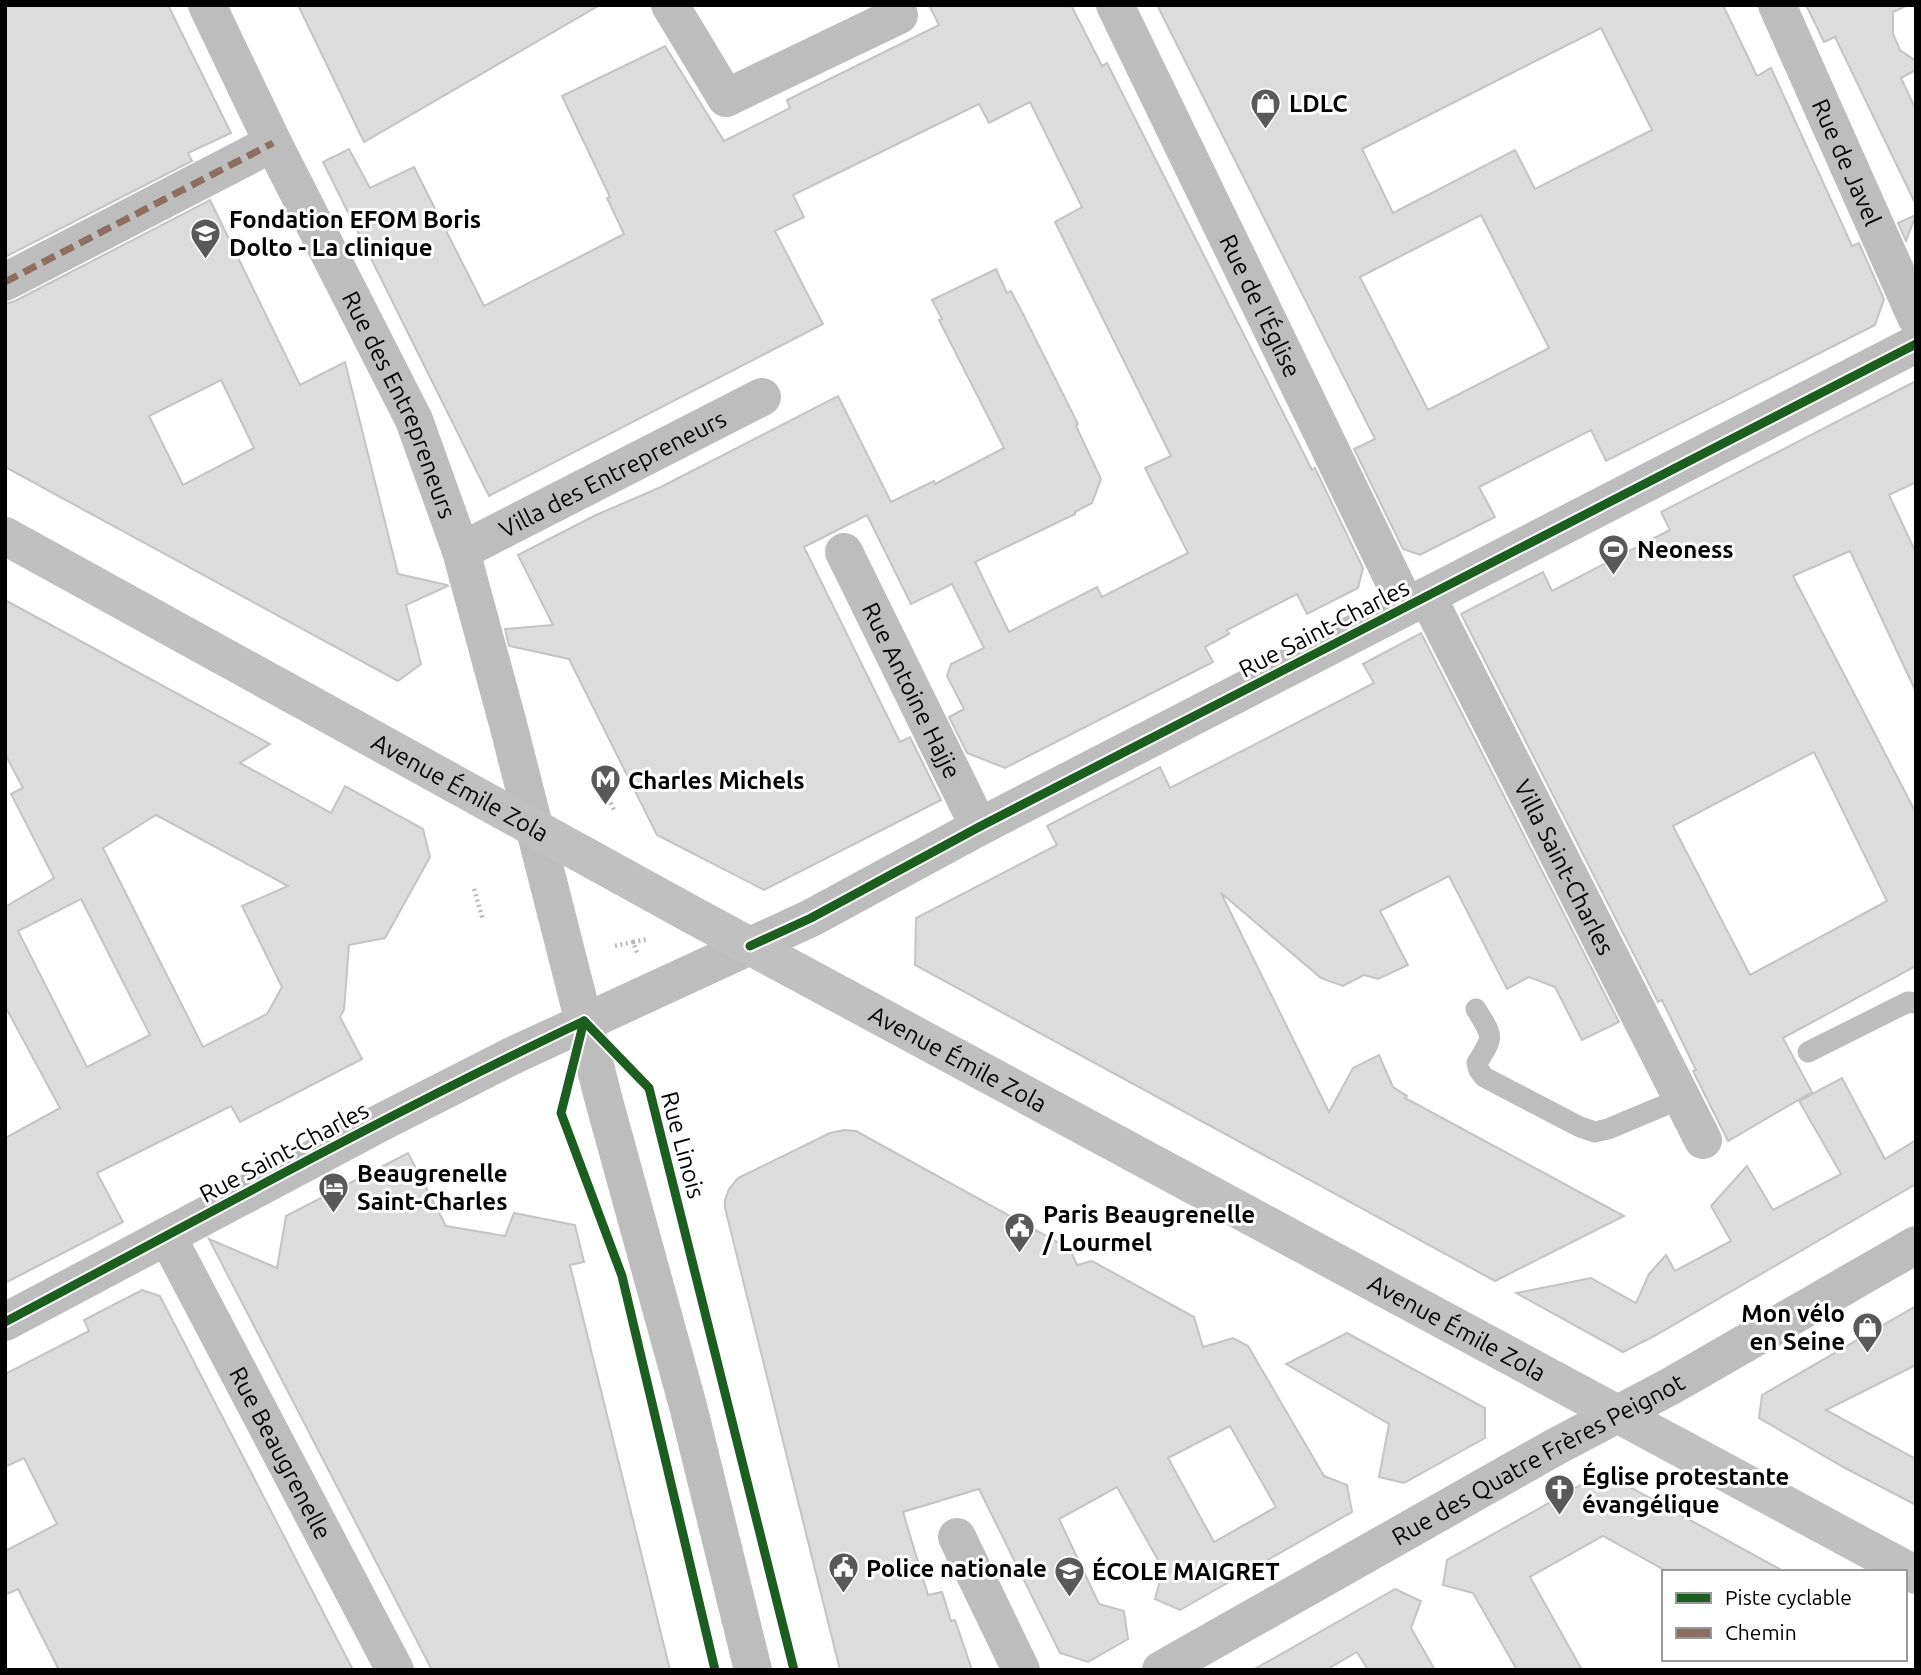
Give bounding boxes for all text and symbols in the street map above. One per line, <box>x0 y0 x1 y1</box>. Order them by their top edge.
shop icon: LDLC <box>1249 86 1283 130</box>
place label: LDLC <box>1289 90 1348 117</box>
street label: Rue de Javel <box>1807 95 1887 230</box>
place label: Fondation EFOM Boris Dolto - La clinique <box>229 206 481 261</box>
school or university icon: Fondation EFOM Boris Dolto - La clinique <box>189 216 223 260</box>
street label: Rue de l'Église <box>1215 230 1307 381</box>
street label: Rue des Entrepreneurs <box>337 287 462 522</box>
street label: Villa des Entrepreneurs <box>494 404 730 543</box>
sports icon: Neoness <box>1597 532 1631 576</box>
place label: Neoness <box>1637 536 1734 563</box>
street label: Rue Saint-Charles <box>1234 573 1414 683</box>
street label: Rue Antoine Hajje <box>857 598 966 783</box>
street label: Avenue Émile Zola <box>367 728 553 847</box>
metro station icon: Charles Michels <box>588 763 622 807</box>
place label: Charles Michels <box>628 767 805 794</box>
street label: Villa Saint-Charles <box>1509 775 1620 959</box>
street label: Avenue Émile Zola <box>865 1000 1052 1117</box>
street label: Rue Linois <box>656 1089 710 1201</box>
street label: Rue Saint-Charles <box>195 1096 373 1208</box>
place label: Beaugrenelle Saint-Charles <box>357 1160 508 1215</box>
hotel icon: Beaugrenelle Saint-Charles <box>317 1170 351 1214</box>
place label: Paris Beaugrenelle / Lourmel <box>1042 1201 1255 1256</box>
public building icon: Paris Beaugrenelle / Lourmel <box>1003 1211 1037 1255</box>
street label: Avenue Émile Zola <box>1364 1269 1551 1386</box>
place label: Mon vélo en Seine <box>1741 1300 1845 1355</box>
shop icon: Mon vélo en Seine <box>1851 1310 1885 1354</box>
street label: Rue Beaugrenelle <box>225 1362 337 1544</box>
street label: Rue des Quatre Frères Peignot <box>1387 1368 1689 1550</box>
place label: Église protestante évangélique <box>1582 1461 1789 1518</box>
church icon: Église protestante évangélique <box>1542 1473 1576 1517</box>
public building icon: Police nationale <box>826 1551 860 1595</box>
school or university icon: ÉCOLE MAIGRET <box>1052 1554 1086 1598</box>
place label: Police nationale <box>866 1555 1047 1582</box>
place label: ÉCOLE MAIGRET <box>1092 1556 1280 1585</box>
legend <box>1662 1570 1907 1661</box>
text: Piste cyclable <box>1725 1585 1852 1609</box>
text: Chemin <box>1725 1620 1797 1644</box>

